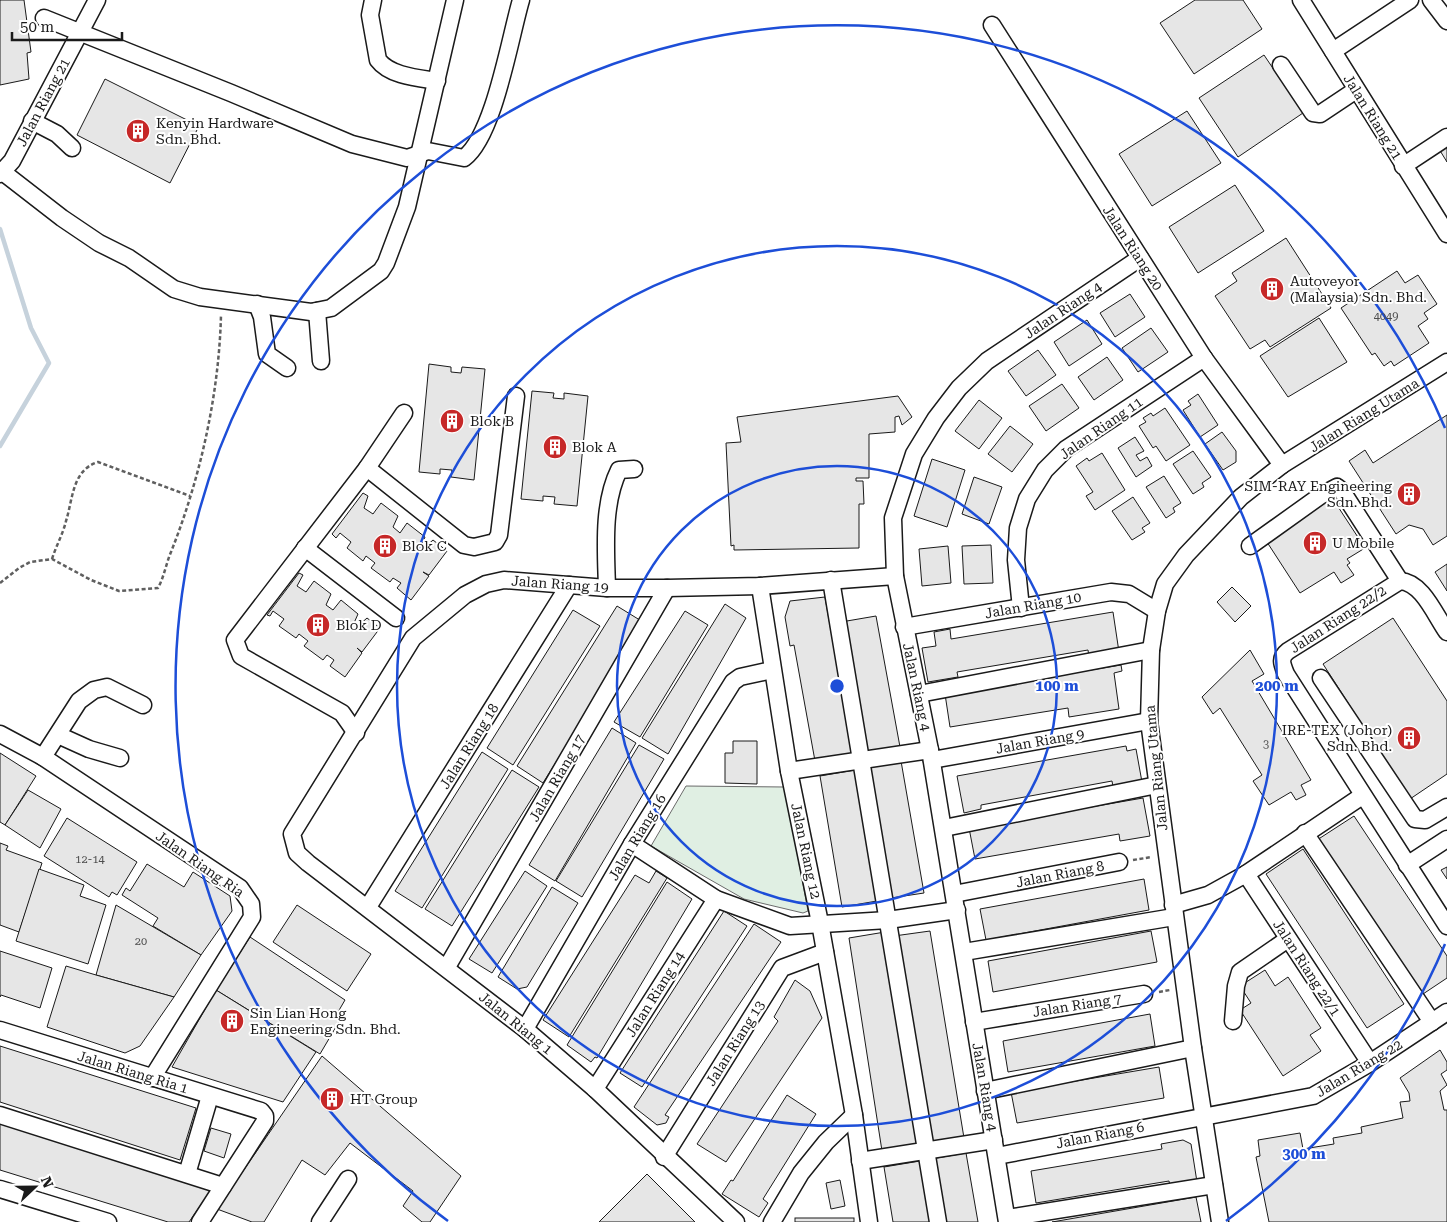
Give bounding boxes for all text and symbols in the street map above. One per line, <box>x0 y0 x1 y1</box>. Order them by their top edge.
scale bar <box>12 10 122 42</box>
text: 50 m <box>20 18 55 36</box>
street label: Jalan Riang 21 <box>13 55 73 149</box>
street label: Jalan Riang 21 <box>1340 71 1406 163</box>
place label: Kenyin Hardware Sdn. Bhd. <box>156 115 274 147</box>
building icon: Kenyin Hardware Sdn. Bhd. <box>125 118 151 144</box>
street label: Jalan Riang 20 <box>1100 203 1166 293</box>
place label: Autoveyor (Malaysia) Sdn. Bhd. <box>1290 273 1427 305</box>
building icon: Autoveyor (Malaysia) Sdn. Bhd. <box>1259 276 1285 302</box>
street label: Jalan Riang 4 <box>1021 278 1105 342</box>
house number: 4049 <box>1374 310 1398 323</box>
street label: Jalan Riang Utama <box>1306 375 1422 455</box>
street label: Jalan Riang 11 <box>1056 393 1146 463</box>
building icon: Blok B <box>439 408 465 434</box>
place label: Blok B <box>470 413 514 429</box>
building icon: Blok A <box>542 434 568 460</box>
place label: Blok A <box>572 439 617 455</box>
place label: SIM-RAY Engineering Sdn. Bhd. <box>1244 478 1392 510</box>
building icon: SIM-RAY Engineering Sdn. Bhd. <box>1396 481 1422 507</box>
building icon: U Mobile <box>1302 530 1328 556</box>
building icon: Blok C <box>372 533 398 559</box>
place label: U Mobile <box>1332 535 1394 551</box>
place label: Blok C <box>402 538 447 554</box>
street label: Jalan Riang 19 <box>511 573 609 595</box>
street label: Jalan Riang 22/2 <box>1287 582 1389 656</box>
street label: Jalan Riang 10 <box>984 589 1083 621</box>
building icon: Blok D <box>305 612 331 638</box>
place label: Blok D <box>336 617 382 633</box>
street label: Jalan Riang 4 <box>900 641 934 733</box>
centre of rings <box>828 677 846 695</box>
text: 100 m <box>1035 677 1079 695</box>
text: 200 m <box>1255 677 1299 695</box>
street label: Jalan Riang 18 <box>436 700 502 792</box>
street label: Jalan Riang Utama <box>1141 704 1171 832</box>
place label: IRE-TEX (Johor) Sdn. Bhd. <box>1282 722 1392 754</box>
street label: Jalan Riang 9 <box>994 725 1086 757</box>
building icon: IRE-TEX (Johor) Sdn. Bhd. <box>1396 725 1422 751</box>
street label: Jalan Riang 17 <box>526 732 588 824</box>
house number: 3 <box>1263 738 1269 751</box>
street label: Jalan Riang 16 <box>605 791 669 883</box>
street label: Jalan Riang 12 <box>788 802 824 901</box>
street label: Jalan Riang Ria <box>153 828 247 901</box>
house number: 12-14 <box>75 853 106 866</box>
street label: Jalan Riang 8 <box>1014 858 1106 890</box>
street label: Jalan Riang 22/1 <box>1270 917 1344 1019</box>
house number: 20 <box>135 935 147 948</box>
street label: Jalan Riang 14 <box>622 948 688 1040</box>
street label: Jalan Riang 1 <box>476 989 556 1058</box>
street label: Jalan Riang 7 <box>1031 990 1123 1020</box>
street label: Jalan Riang 13 <box>702 997 768 1089</box>
place label: Sin Lian Hong Engineering Sdn. Bhd. <box>250 1005 401 1037</box>
building icon: Sin Lian Hong Engineering Sdn. Bhd. <box>219 1008 245 1034</box>
street label: Jalan Riang 22 <box>1313 1036 1405 1100</box>
street label: Jalan Riang 4 <box>969 1041 1001 1133</box>
street label: Jalan Riang Ria 1 <box>76 1048 191 1097</box>
building icon: HT Group <box>319 1086 345 1112</box>
place label: HT Group <box>350 1091 418 1107</box>
street label: Jalan Riang 6 <box>1054 1119 1146 1151</box>
text: 300 m <box>1282 1145 1326 1163</box>
north arrow <box>10 1162 60 1212</box>
text: N <box>38 1174 57 1190</box>

